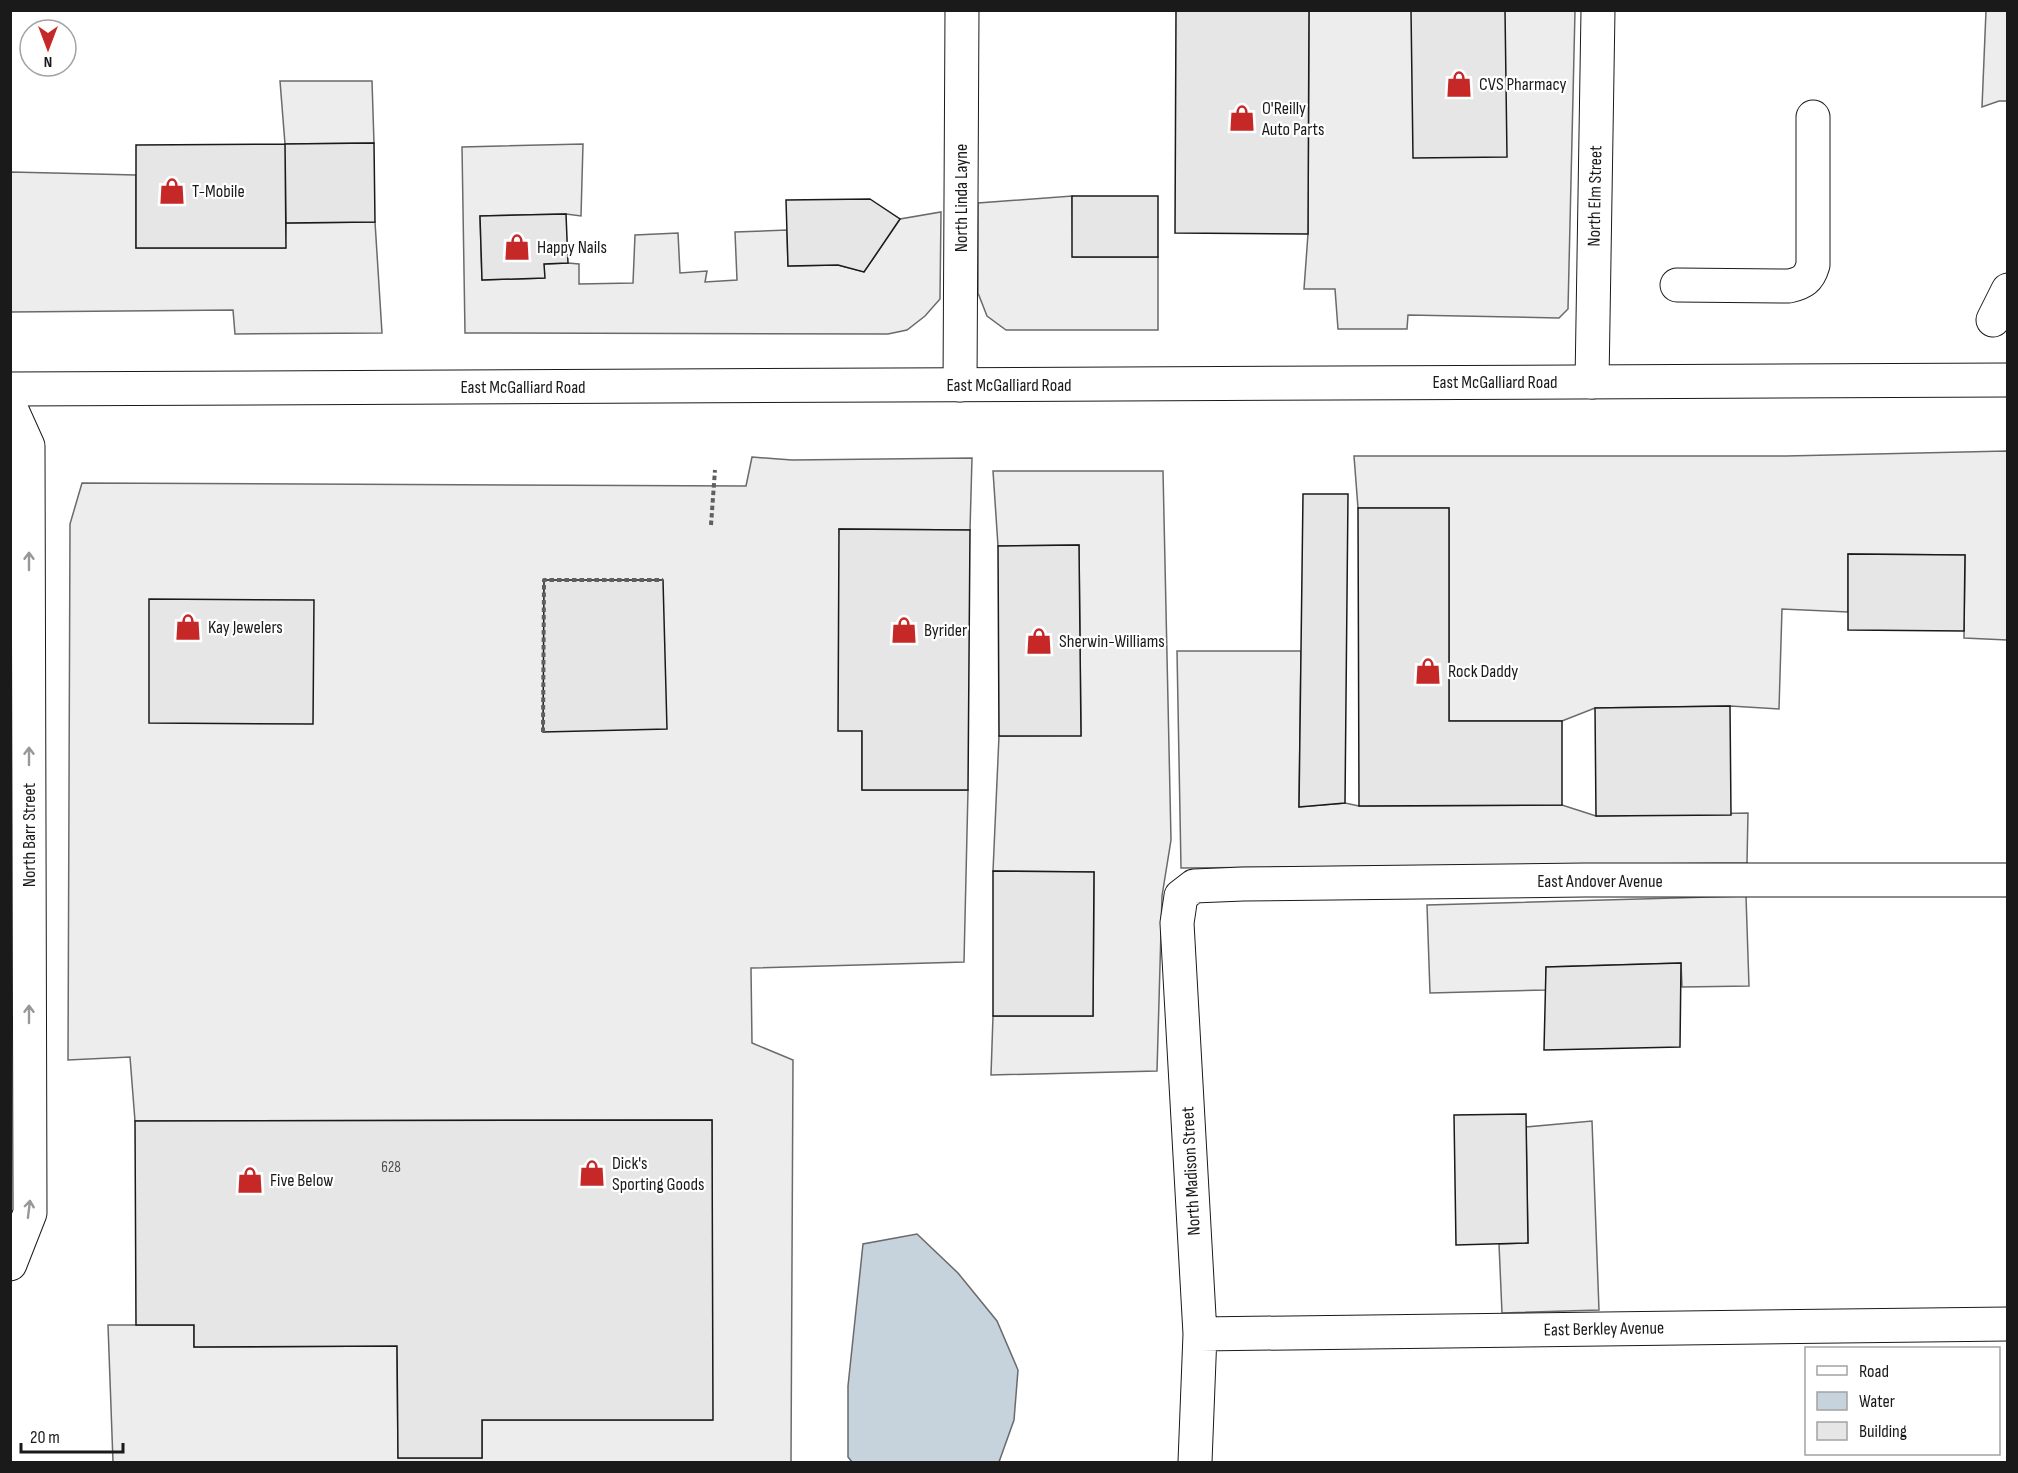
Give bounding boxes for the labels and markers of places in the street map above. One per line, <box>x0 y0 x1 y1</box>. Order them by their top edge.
shop icon: CVS Pharmacy <box>1444 69 1474 99</box>
place label: CVS Pharmacy <box>1479 74 1566 95</box>
place label: O'Reilly Auto Parts <box>1261 98 1324 140</box>
shop icon: O'Reilly Auto Parts <box>1227 103 1257 133</box>
shop icon: T-Mobile <box>157 176 187 206</box>
place label: T-Mobile <box>192 181 245 202</box>
shop icon: Happy Nails <box>502 232 532 262</box>
place label: Happy Nails <box>537 237 607 258</box>
shop icon: Kay Jewelers <box>173 612 203 642</box>
shop icon: Byrider <box>889 615 919 645</box>
place label: Kay Jewelers <box>208 617 283 638</box>
place label: Byrider <box>924 620 967 641</box>
shop icon: Sherwin-Williams <box>1024 626 1054 656</box>
place label: Sherwin-Williams <box>1059 631 1165 652</box>
shop icon: Rock Daddy <box>1413 656 1443 686</box>
place label: Rock Daddy <box>1448 661 1518 682</box>
place label: Dick's Sporting Goods <box>612 1153 705 1195</box>
shop icon: Dick's Sporting Goods <box>577 1158 607 1188</box>
shop icon: Five Below <box>235 1165 265 1195</box>
place label: Five Below <box>270 1170 333 1191</box>

